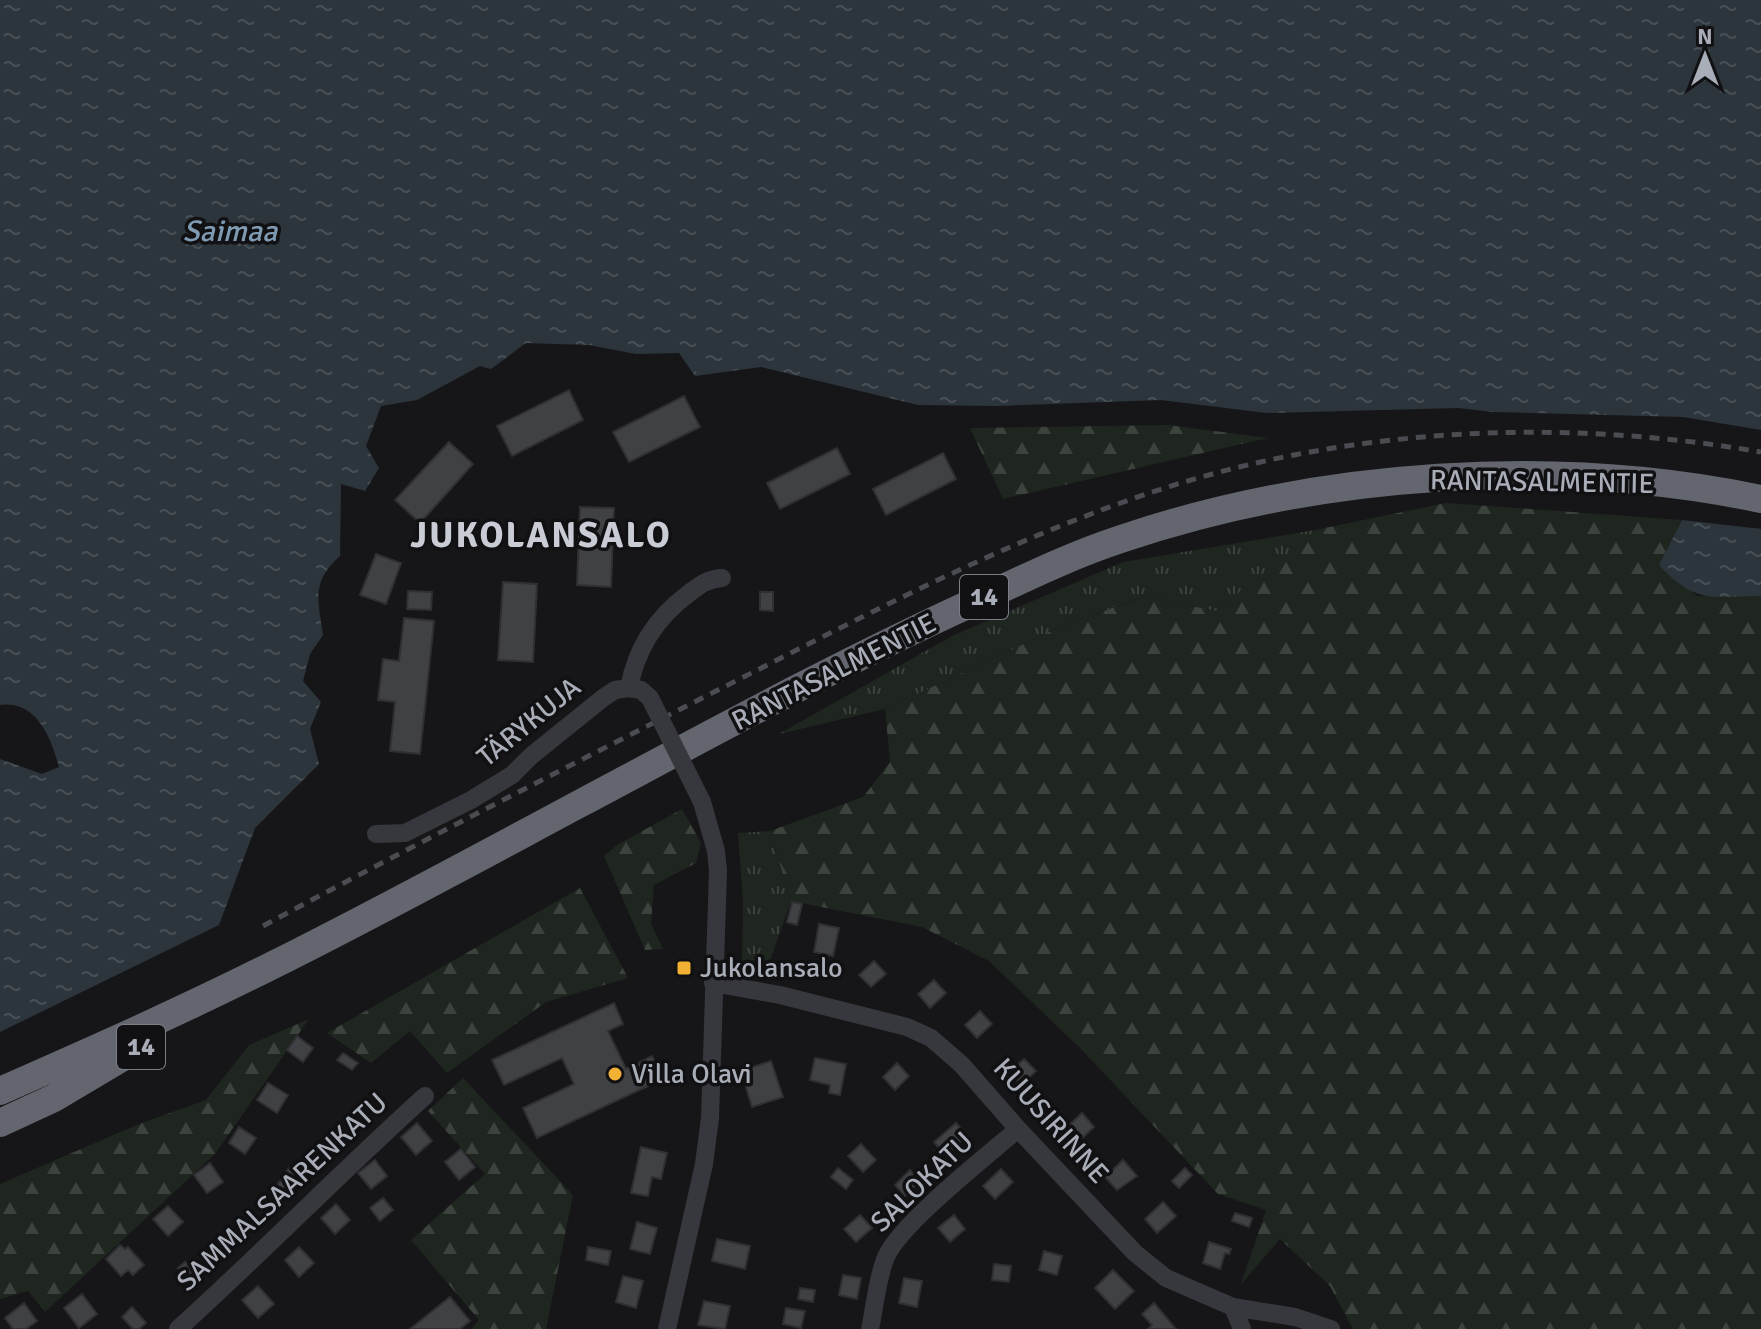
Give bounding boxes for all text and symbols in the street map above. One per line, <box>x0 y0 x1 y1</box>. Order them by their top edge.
north arrow <box>1665 16 1745 96</box>
text: N <box>1697 23 1713 50</box>
water label: Saimaa <box>183 213 278 250</box>
street label: RANTASALMENTIE <box>1429 463 1655 501</box>
district label: JUKOLANSALO <box>410 513 672 558</box>
road number: 14 <box>960 575 1008 619</box>
street label: RANTASALMENTIE <box>726 606 942 738</box>
street label: TÄRYKUJA <box>470 670 588 774</box>
place label: Jukolansalo <box>700 951 843 985</box>
marker: Jukolansalo <box>675 959 693 977</box>
road number: 14 <box>117 1025 165 1069</box>
street label: KUUSIRINNE <box>986 1051 1116 1191</box>
place label: Villa Olavi <box>631 1057 752 1091</box>
marker: Villa Olavi <box>606 1065 624 1083</box>
street label: SAMMALSAARENKATU <box>170 1086 394 1298</box>
street label: SALOKATU <box>864 1125 980 1239</box>

